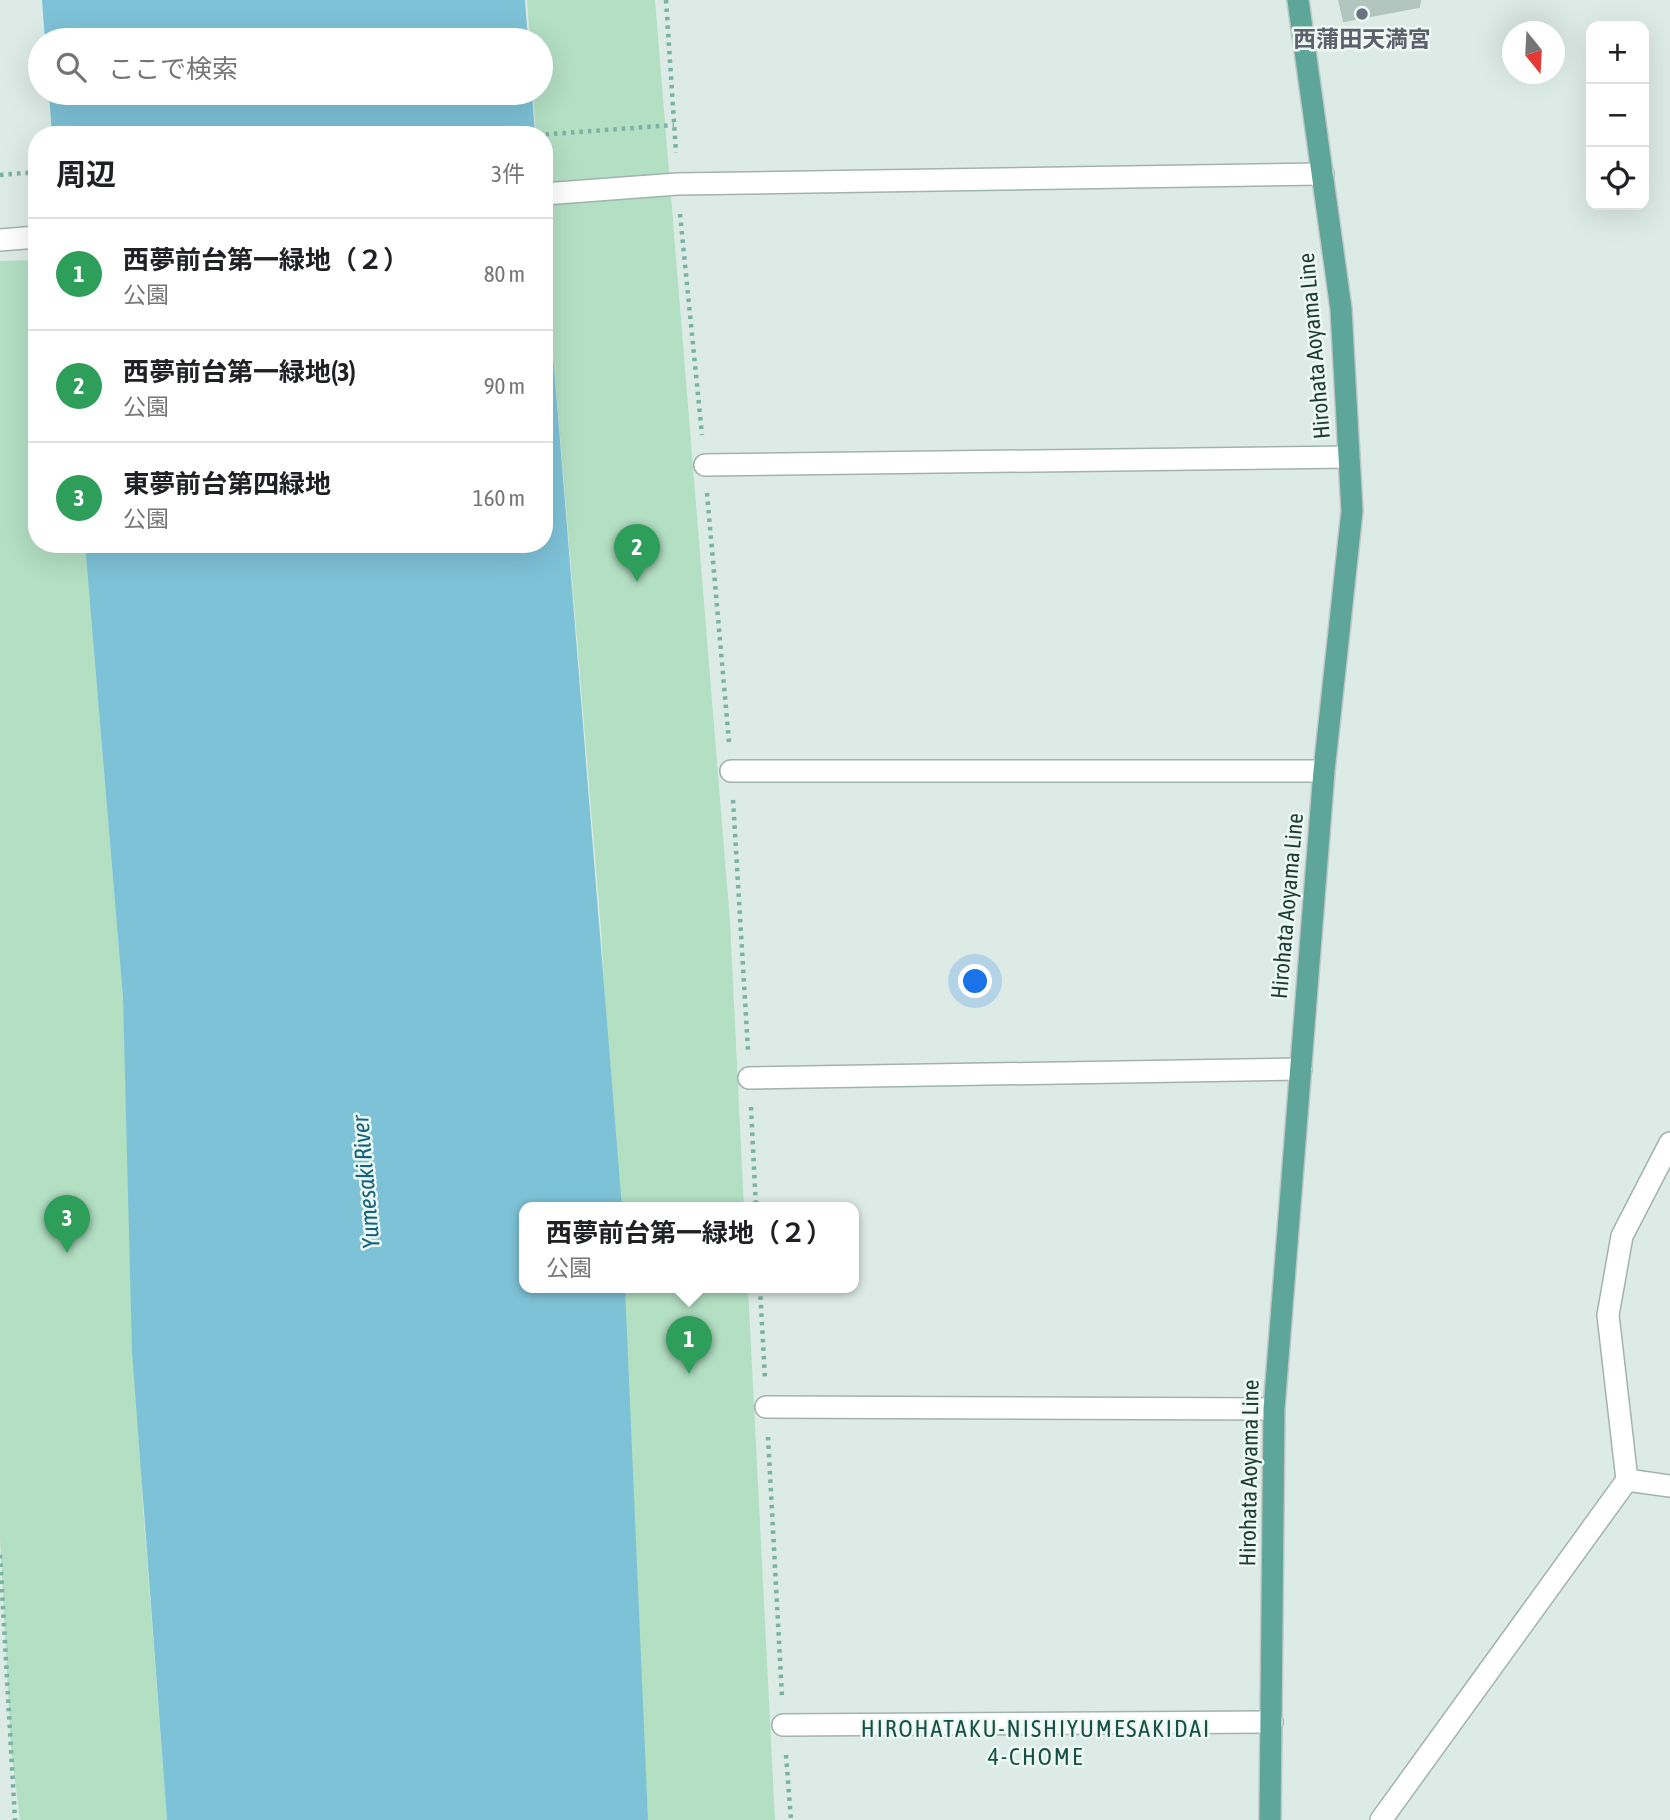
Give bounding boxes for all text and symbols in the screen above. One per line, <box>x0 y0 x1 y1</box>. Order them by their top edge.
marker: 西蒲田天満宮 <box>1354 6 1370 22</box>
north arrow <box>1502 21 1565 84</box>
map controls <box>1586 21 1649 210</box>
button: + <box>1586 21 1649 84</box>
place label: 西蒲田天満宮 <box>1293 26 1431 52</box>
search box <box>28 28 553 105</box>
icon: search <box>52 48 90 86</box>
text: ここで検索 <box>108 54 238 84</box>
button: − <box>1586 84 1649 147</box>
button: locate <box>1586 147 1649 210</box>
text: 周辺 <box>56 157 116 191</box>
text: 3件 <box>491 161 525 187</box>
text: 西夢前台第一緑地（２） <box>123 245 409 275</box>
street label: Hirohata Aoyama Line <box>1293 252 1335 440</box>
text: 1 <box>74 261 84 287</box>
text: 80 m <box>484 261 525 287</box>
text: 公園 <box>123 282 169 308</box>
text: 西夢前台第一緑地(3) <box>123 357 356 387</box>
text: 2 <box>74 373 84 399</box>
text: 90 m <box>484 373 525 399</box>
text: 公園 <box>123 394 169 420</box>
text: 東夢前台第四緑地 <box>123 469 331 499</box>
text: 3 <box>74 485 84 511</box>
text: 160 m <box>473 485 525 511</box>
text: 公園 <box>123 506 169 532</box>
pin: 2 <box>614 524 660 582</box>
street label: Hirohata Aoyama Line <box>1266 812 1308 1000</box>
your location <box>958 964 992 998</box>
water label: Yumesaki River <box>346 1113 385 1250</box>
pin: 3 <box>44 1195 90 1253</box>
popup <box>519 1202 859 1293</box>
text: 西夢前台第一緑地（２） <box>546 1218 832 1248</box>
text: 公園 <box>546 1255 592 1281</box>
pin: 1 <box>666 1316 712 1374</box>
street label: Hirohata Aoyama Line <box>1234 1380 1264 1566</box>
district label: HIROHATAKU-NISHIYUMESAKIDAI 4-CHOME <box>861 1715 1211 1770</box>

